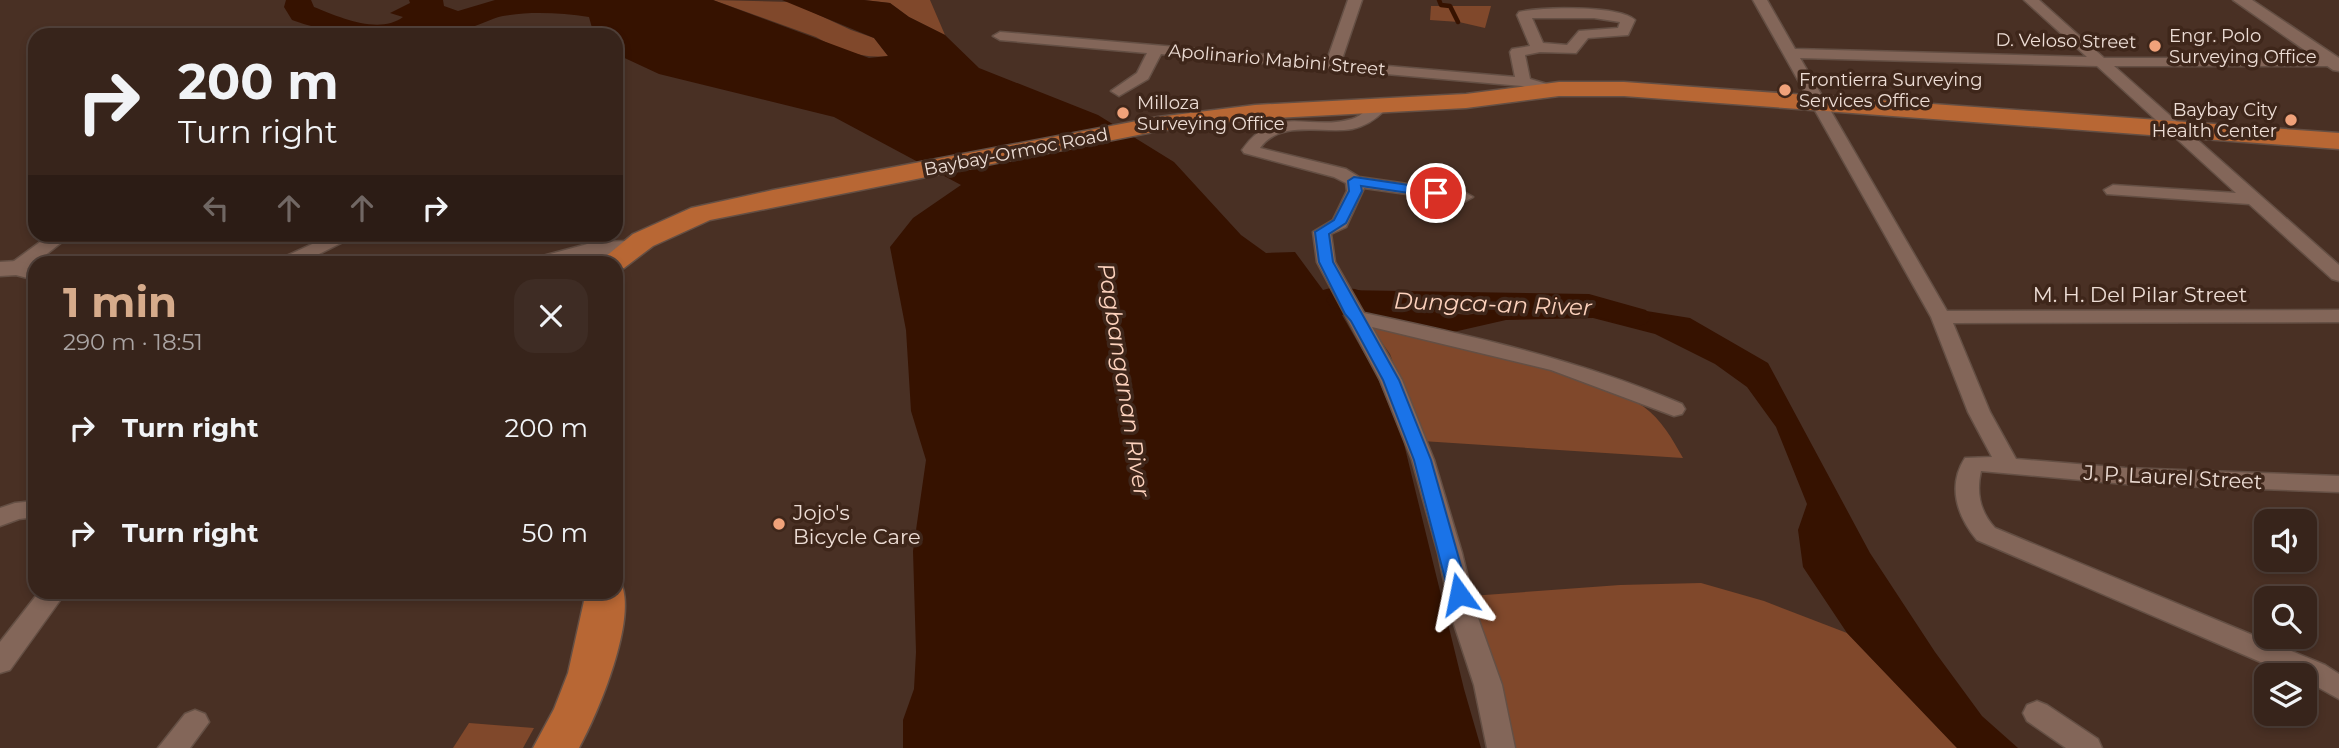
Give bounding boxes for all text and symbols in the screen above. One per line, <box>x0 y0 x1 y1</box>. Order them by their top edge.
place label: Engr. Polo Surveying Office <box>2169 25 2317 68</box>
street label: D. Veloso Street <box>1995 29 2137 53</box>
marker: Engr. Polo Surveying Office <box>2147 38 2163 54</box>
street label: Apolinario Mabini Street <box>1168 40 1386 80</box>
text: 200 m <box>178 52 339 111</box>
icon: right <box>63 56 154 147</box>
place label: Frontierra Surveying Services Office <box>1799 69 1983 112</box>
marker: Frontierra Surveying Services Office <box>1777 82 1793 98</box>
place label: Milloza Surveying Office <box>1137 92 1285 135</box>
place label: Baybay City Health Center <box>2152 99 2277 142</box>
marker: Milloza Surveying Office <box>1115 105 1131 121</box>
text: Turn right <box>178 112 338 151</box>
marker: Baybay City Health Center <box>2283 112 2299 128</box>
street label: Baybay-Ormoc Road <box>922 123 1110 181</box>
pin <box>1406 163 1466 223</box>
icon: arrive <box>1417 174 1455 212</box>
icon: left <box>197 189 235 227</box>
icon: ahead <box>270 189 308 227</box>
icon: ahead <box>343 189 381 227</box>
icon: right <box>416 189 454 227</box>
water label: Pagbanganan River <box>1092 261 1156 500</box>
text: 1 min <box>63 276 177 328</box>
button: close <box>514 279 588 353</box>
street label: M. H. Del Pilar Street <box>2033 282 2247 307</box>
water label: Dungca-an River <box>1393 287 1593 321</box>
text: 290 m · 18:51 <box>63 328 203 356</box>
icon: right <box>63 409 101 447</box>
text: Turn right <box>122 412 258 444</box>
text: 200 m <box>504 412 588 444</box>
street label: J. P. Laurel Street <box>2082 460 2263 494</box>
place label: Jojo's Bicycle Care <box>792 500 921 549</box>
map controls <box>2254 509 2317 726</box>
button: sound <box>2254 509 2317 572</box>
icon: right <box>63 514 101 552</box>
marker: Jojo's Bicycle Care <box>771 516 787 532</box>
text: Turn right <box>122 517 258 549</box>
text: 50 m <box>522 517 588 549</box>
position arrow <box>1422 557 1496 631</box>
button: search <box>2254 586 2317 649</box>
button: layers <box>2254 663 2317 726</box>

